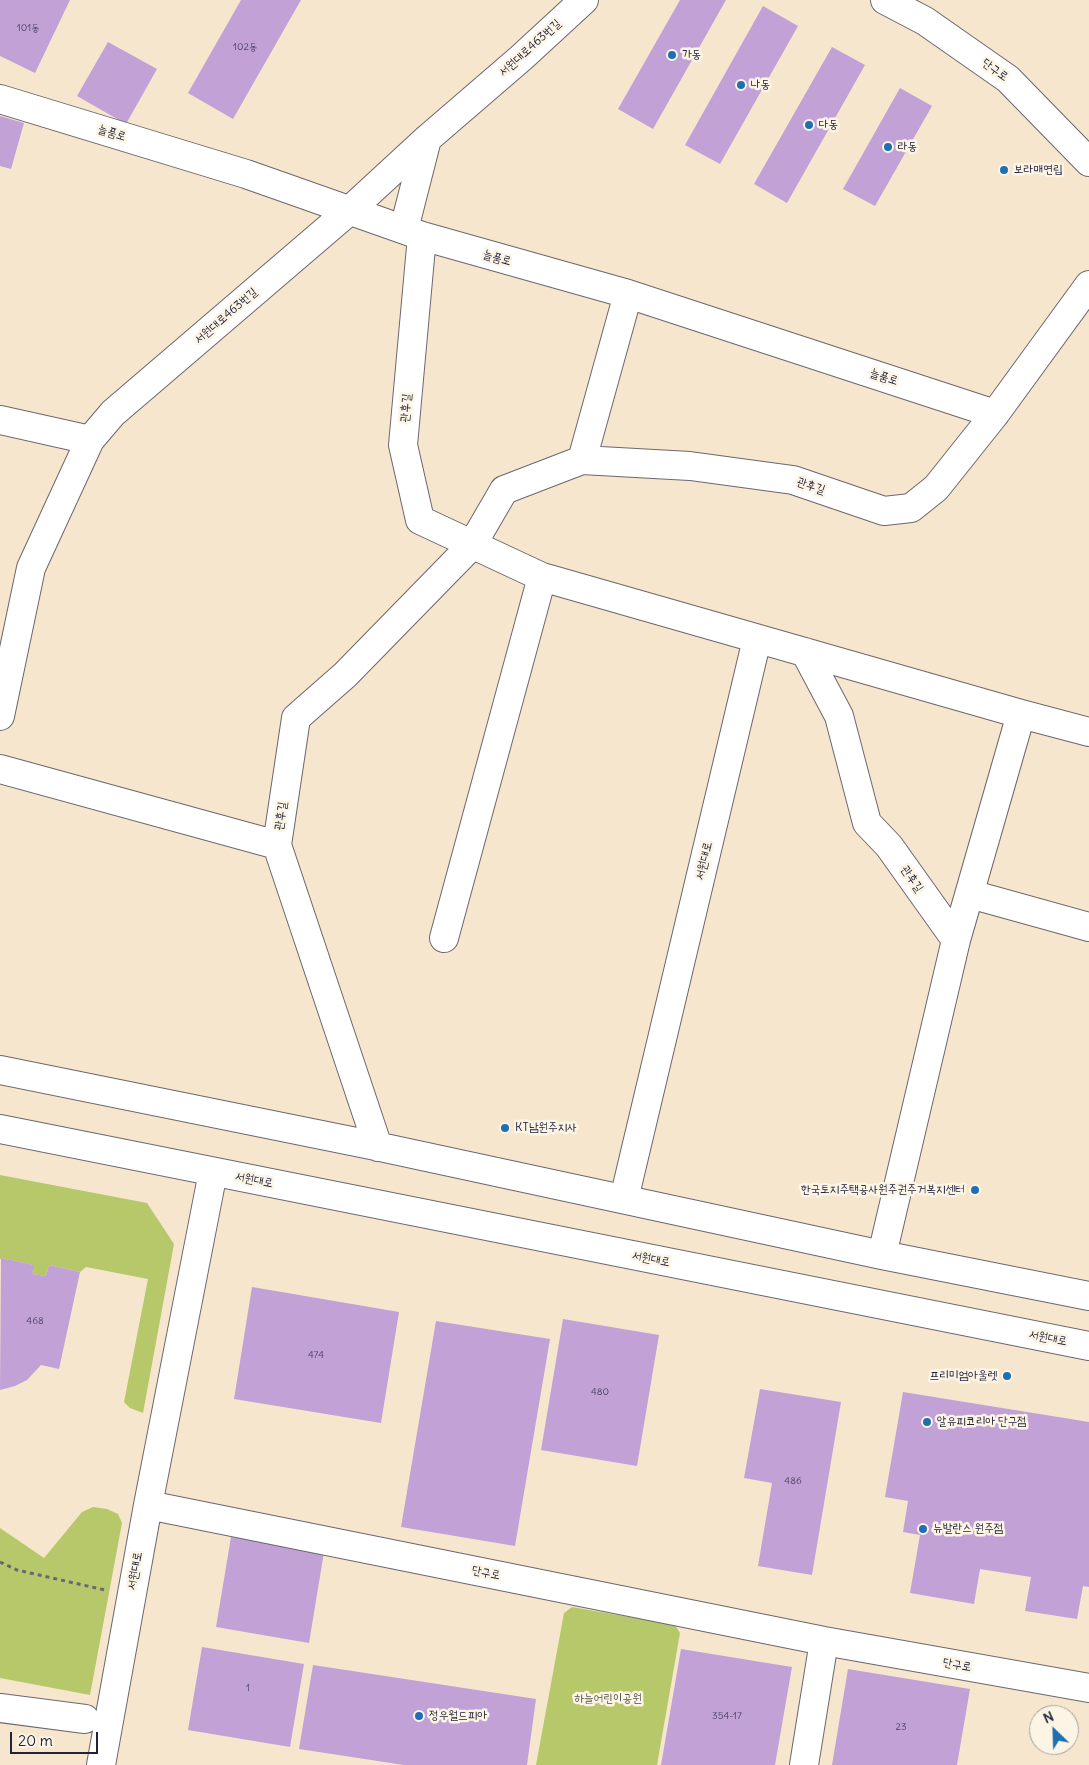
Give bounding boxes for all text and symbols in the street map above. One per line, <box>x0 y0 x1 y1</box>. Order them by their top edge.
street label: 서원대로463번길 <box>496 16 564 80</box>
house number: 101동 <box>17 22 39 34</box>
house number: 102동 <box>233 41 257 53</box>
place label: 가동 <box>682 48 701 62</box>
marker: 가동 <box>666 49 678 61</box>
street label: 단구로 <box>979 56 1011 84</box>
place label: 나동 <box>751 78 770 92</box>
marker: 나동 <box>735 79 747 91</box>
place label: 다동 <box>819 118 838 132</box>
marker: 다동 <box>803 119 815 131</box>
street label: 늘품로 <box>96 122 128 144</box>
place label: 라동 <box>898 140 917 154</box>
marker: 라동 <box>882 141 894 153</box>
place label: 보라매연립 <box>1014 163 1062 177</box>
marker: 보라매연립 <box>998 164 1010 176</box>
street label: 늘품로 <box>481 247 513 269</box>
street label: 서원대로463번길 <box>192 285 260 347</box>
street label: 늘품로 <box>868 366 900 388</box>
street label: 관후길 <box>398 393 414 423</box>
street label: 관후길 <box>795 474 827 498</box>
street label: 관후길 <box>272 801 290 831</box>
street label: 서원대로 <box>693 841 715 881</box>
street label: 관후길 <box>898 863 926 895</box>
place label: KT남원주지사 <box>515 1121 577 1135</box>
marker: KT남원주지사 <box>499 1122 511 1134</box>
street label: 서원대로 <box>234 1169 274 1191</box>
place label: 한국토지주택공사원주권주거복지센터 <box>801 1183 965 1197</box>
marker: 한국토지주택공사원주권주거복지센터 <box>969 1184 981 1196</box>
street label: 서원대로 <box>631 1248 671 1270</box>
house number: 468 <box>26 1315 44 1327</box>
street label: 서원대로 <box>1028 1327 1068 1349</box>
house number: 474 <box>308 1349 324 1361</box>
place label: 프리미엄아울렛 <box>929 1369 997 1383</box>
marker: 프리미엄아울렛 <box>1001 1370 1013 1382</box>
house number: 480 <box>591 1386 609 1398</box>
place label: 알유피코리아 단구점 <box>937 1415 1027 1429</box>
marker: 알유피코리아 단구점 <box>921 1416 933 1428</box>
house number: 486 <box>784 1475 802 1487</box>
place label: 뉴발란스 원주점 <box>933 1522 1003 1536</box>
marker: 뉴발란스 원주점 <box>917 1523 929 1535</box>
street label: 서원대로 <box>125 1551 145 1591</box>
street label: 단구로 <box>470 1563 502 1583</box>
street label: 단구로 <box>941 1655 973 1675</box>
house number: 1 <box>246 1682 250 1694</box>
park label: 하늘어린이공원 <box>574 1692 642 1706</box>
north arrow <box>1029 1705 1079 1755</box>
text: N <box>1040 1707 1056 1727</box>
place label: 정우월드피아 <box>429 1709 487 1723</box>
marker: 정우월드피아 <box>413 1710 425 1722</box>
house number: 354-17 <box>712 1710 742 1722</box>
house number: 23 <box>895 1721 907 1733</box>
scale bar <box>12 1722 100 1754</box>
text: 20 m <box>18 1731 53 1750</box>

